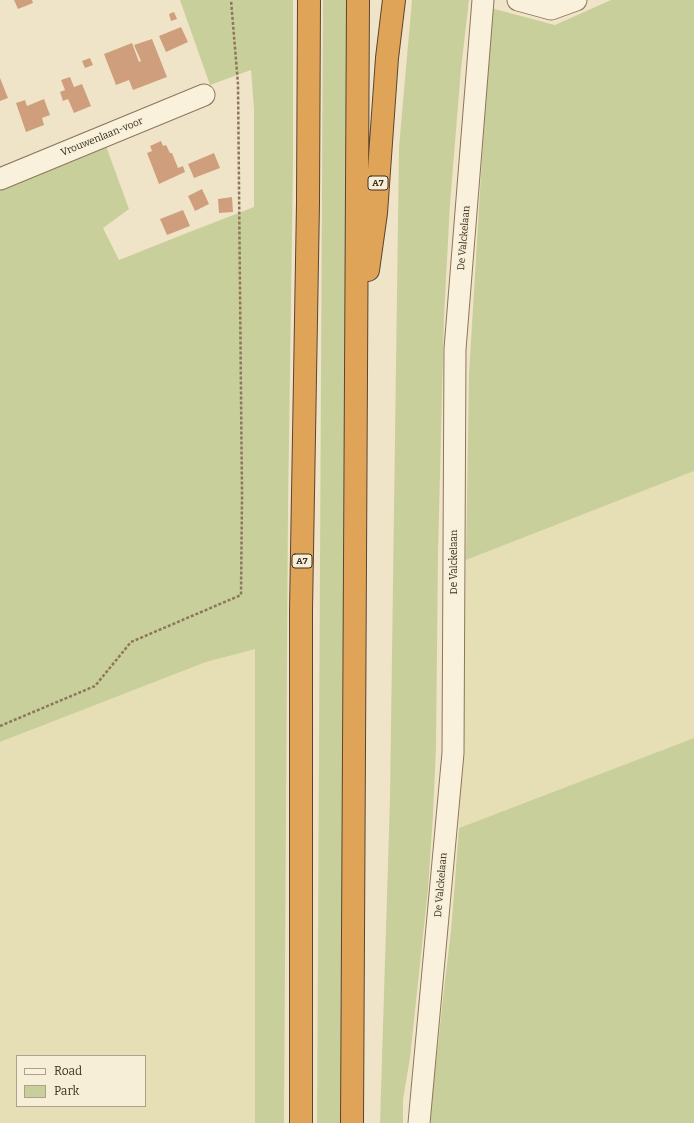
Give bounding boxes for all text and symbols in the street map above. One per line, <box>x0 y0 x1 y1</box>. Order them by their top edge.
street label: Vrouwenlaan-voor <box>59 115 145 159</box>
road number: A7 <box>368 176 388 190</box>
street label: De Valckelaan <box>455 205 473 271</box>
street label: De Valckelaan <box>448 530 460 594</box>
road number: A7 <box>292 554 312 568</box>
street label: De Valckelaan <box>432 852 450 918</box>
legend <box>16 1055 146 1107</box>
text: Road <box>54 1064 82 1078</box>
text: Park <box>54 1084 79 1098</box>

